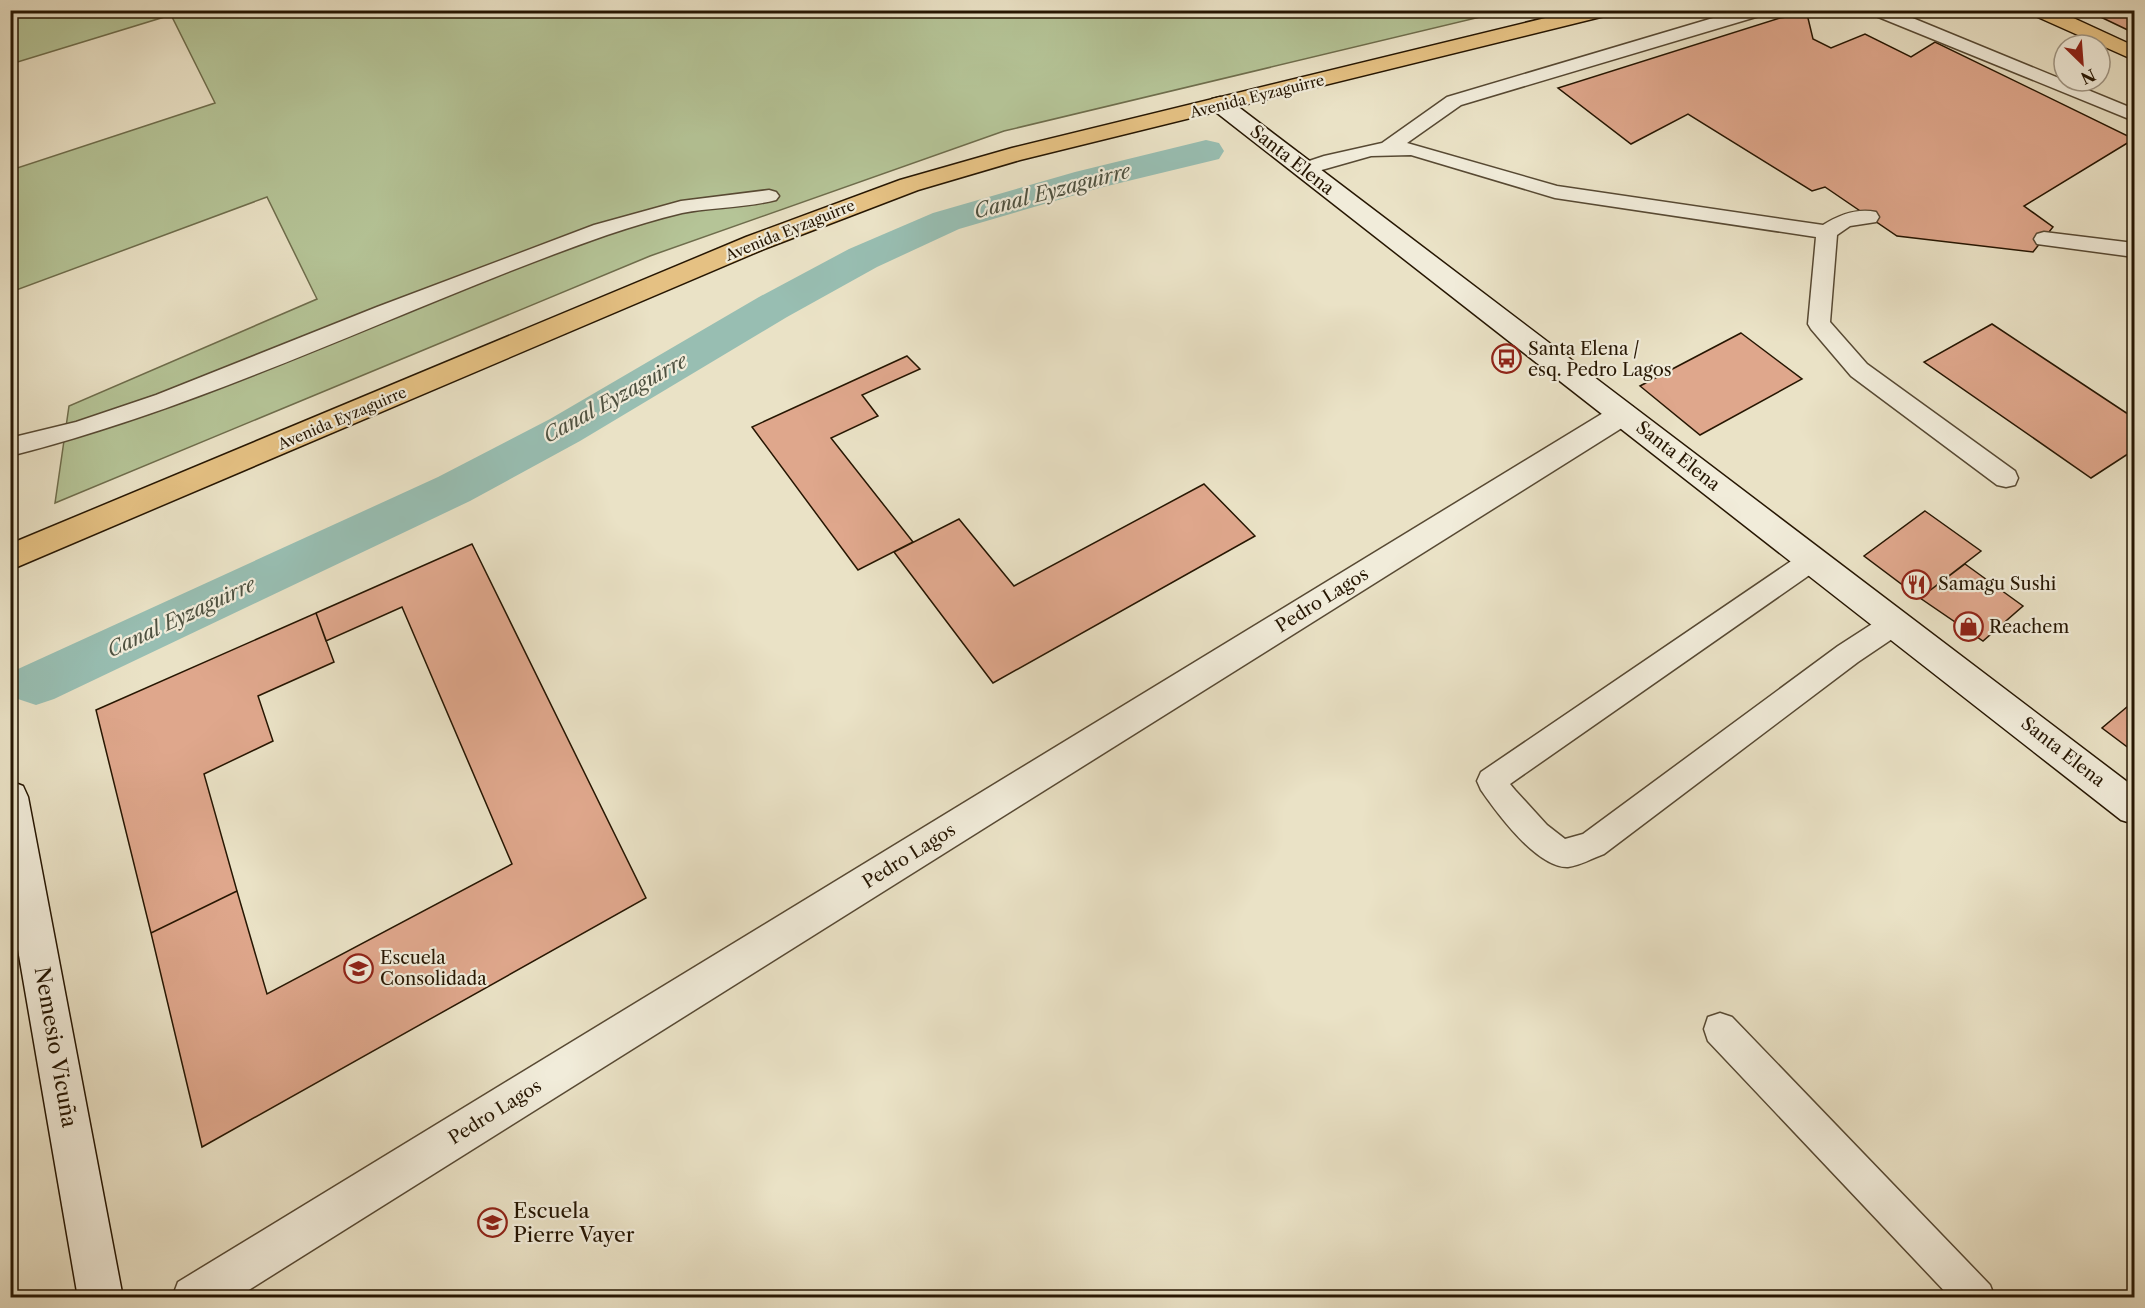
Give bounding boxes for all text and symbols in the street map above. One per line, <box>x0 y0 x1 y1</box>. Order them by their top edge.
north arrow <box>2052 33 2112 93</box>
text: N <box>2078 65 2099 89</box>
street label: Avenida Eyzaguirre <box>1187 70 1326 122</box>
street label: Santa Elena <box>1246 120 1339 200</box>
water label: Canal Eyzaguirre <box>971 158 1134 223</box>
street label: Avenida Eyzaguirre <box>722 195 858 265</box>
place label: Santa Elena / esq. Pedro Lagos <box>1528 338 1672 381</box>
bus stop icon: Santa Elena / esq. Pedro Lagos <box>1491 343 1523 375</box>
water label: Canal Eyzaguirre <box>539 348 692 448</box>
street label: Avenida Eyzaguirre <box>274 382 409 454</box>
street label: Santa Elena <box>1632 416 1725 496</box>
street label: Pedro Lagos <box>1272 563 1372 637</box>
restaurant icon: Samagu Sushi <box>1901 568 1933 600</box>
water label: Canal Eyzaguirre <box>103 572 260 662</box>
place label: Samagu Sushi <box>1938 573 2057 595</box>
shop icon: Reachem <box>1952 611 1984 643</box>
place label: Reachem <box>1989 616 2069 638</box>
street label: Santa Elena <box>2017 712 2110 792</box>
street label: Pedro Lagos <box>859 819 959 893</box>
place label: Escuela Consolidada <box>380 947 487 990</box>
school or university icon: Escuela Consolidada <box>343 952 375 984</box>
street label: Nemesio Vicuña <box>30 965 83 1130</box>
street label: Pedro Lagos <box>445 1075 545 1149</box>
place label: Escuela Pierre Vayer <box>513 1198 635 1247</box>
school or university icon: Escuela Pierre Vayer <box>476 1206 508 1238</box>

